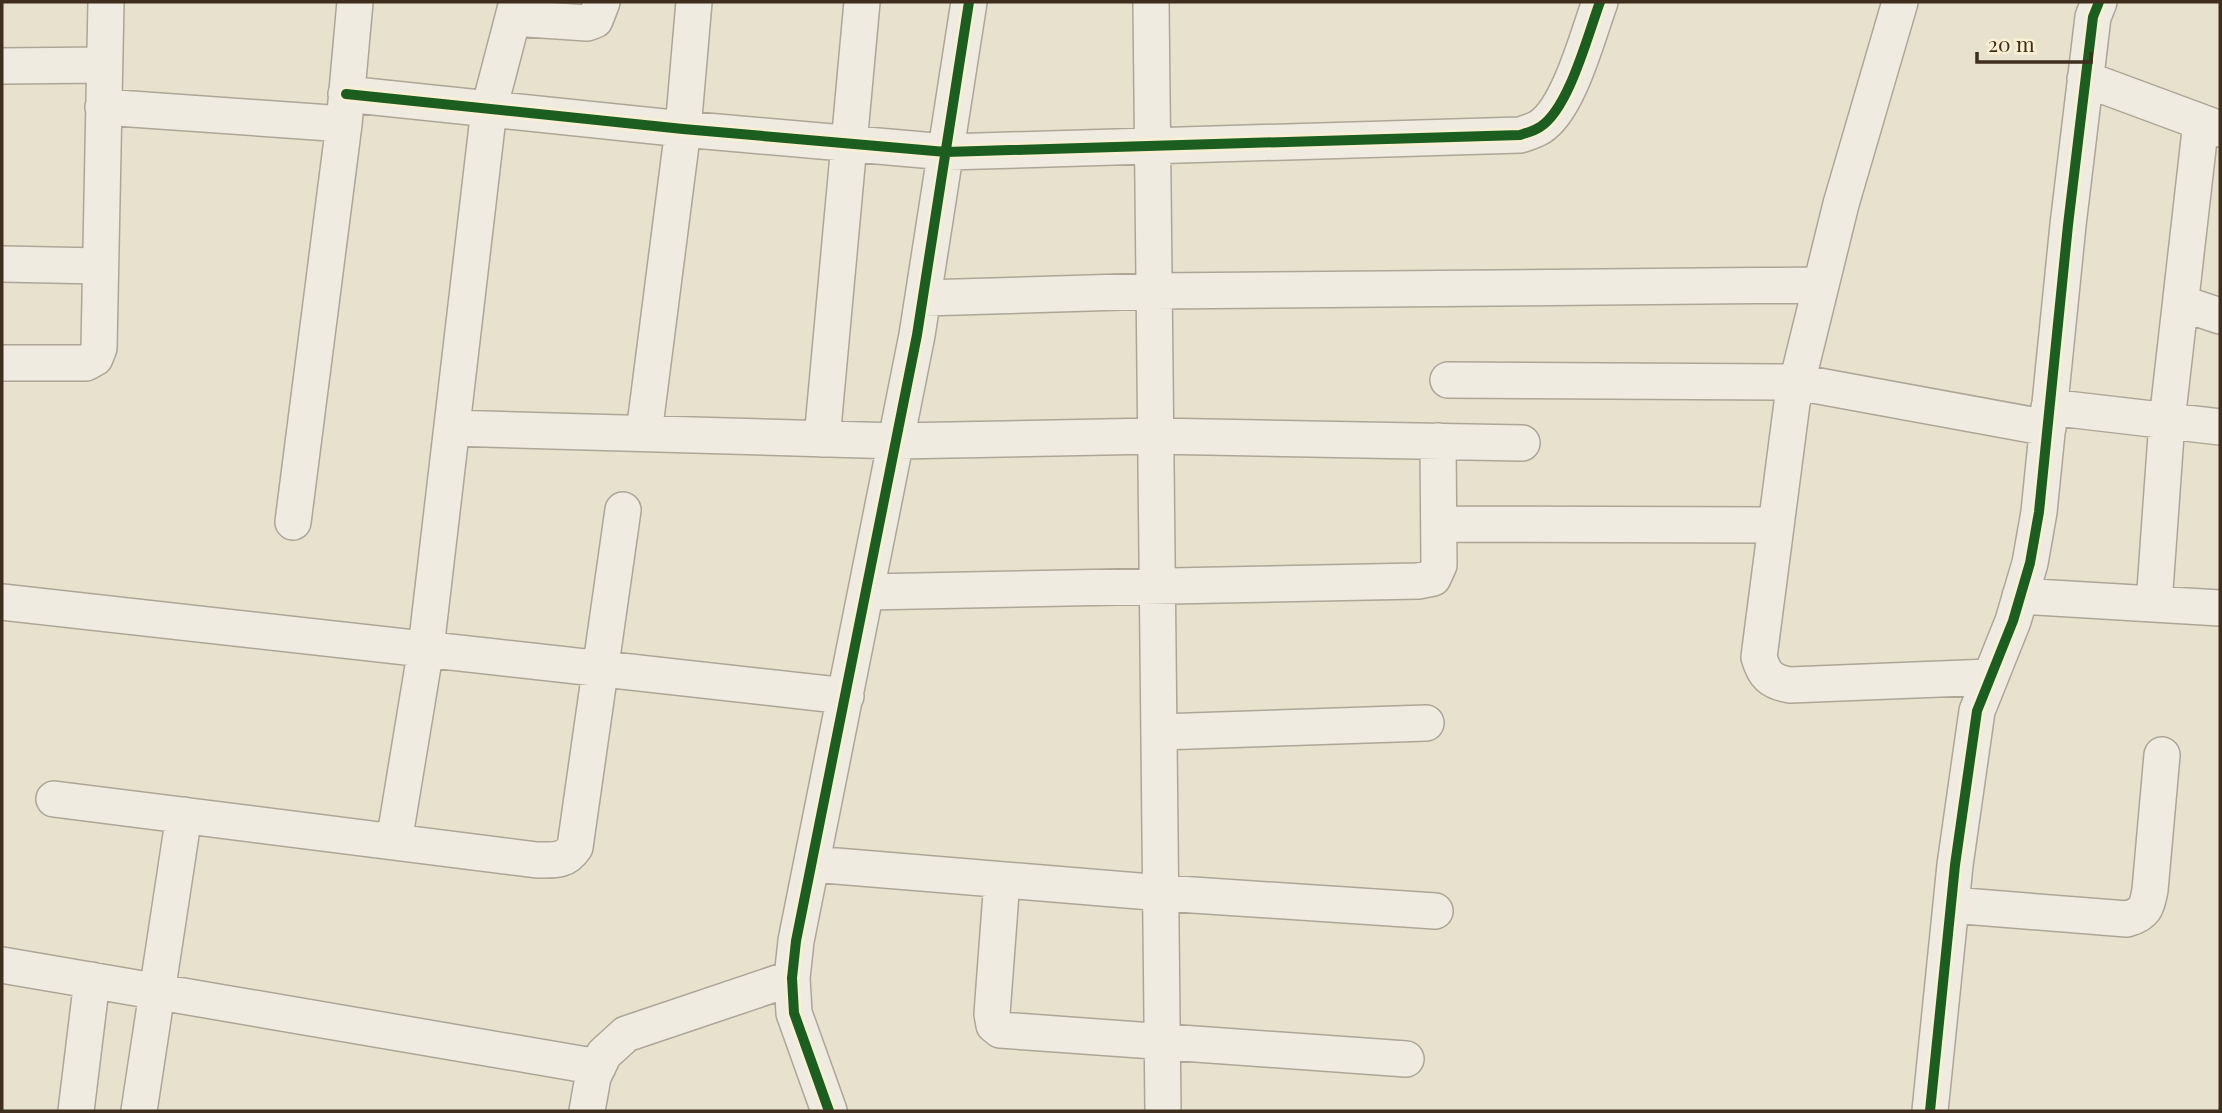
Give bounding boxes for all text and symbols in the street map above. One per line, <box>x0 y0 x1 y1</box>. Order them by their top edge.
scale bar <box>1977 21 2091 65</box>
text: 20 m <box>1988 29 2035 57</box>

